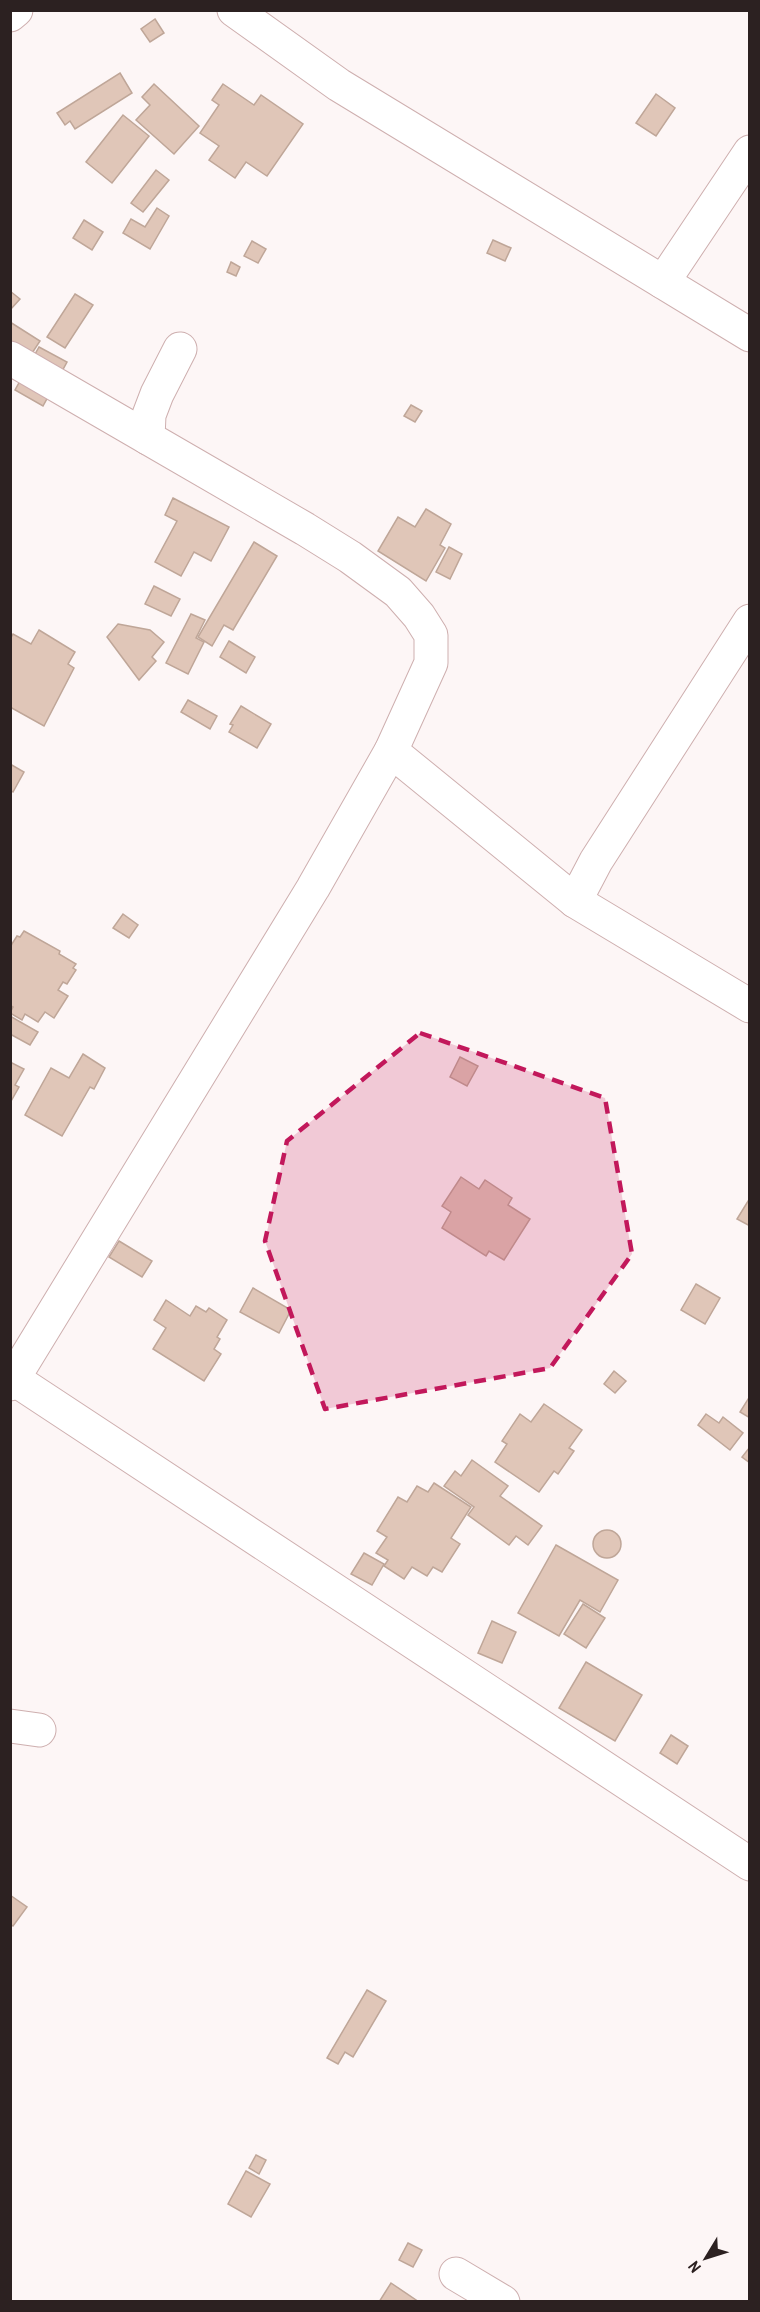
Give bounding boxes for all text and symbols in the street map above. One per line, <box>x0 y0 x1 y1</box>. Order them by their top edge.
north arrow <box>676 2228 736 2288</box>
text: N <box>683 2257 706 2278</box>

